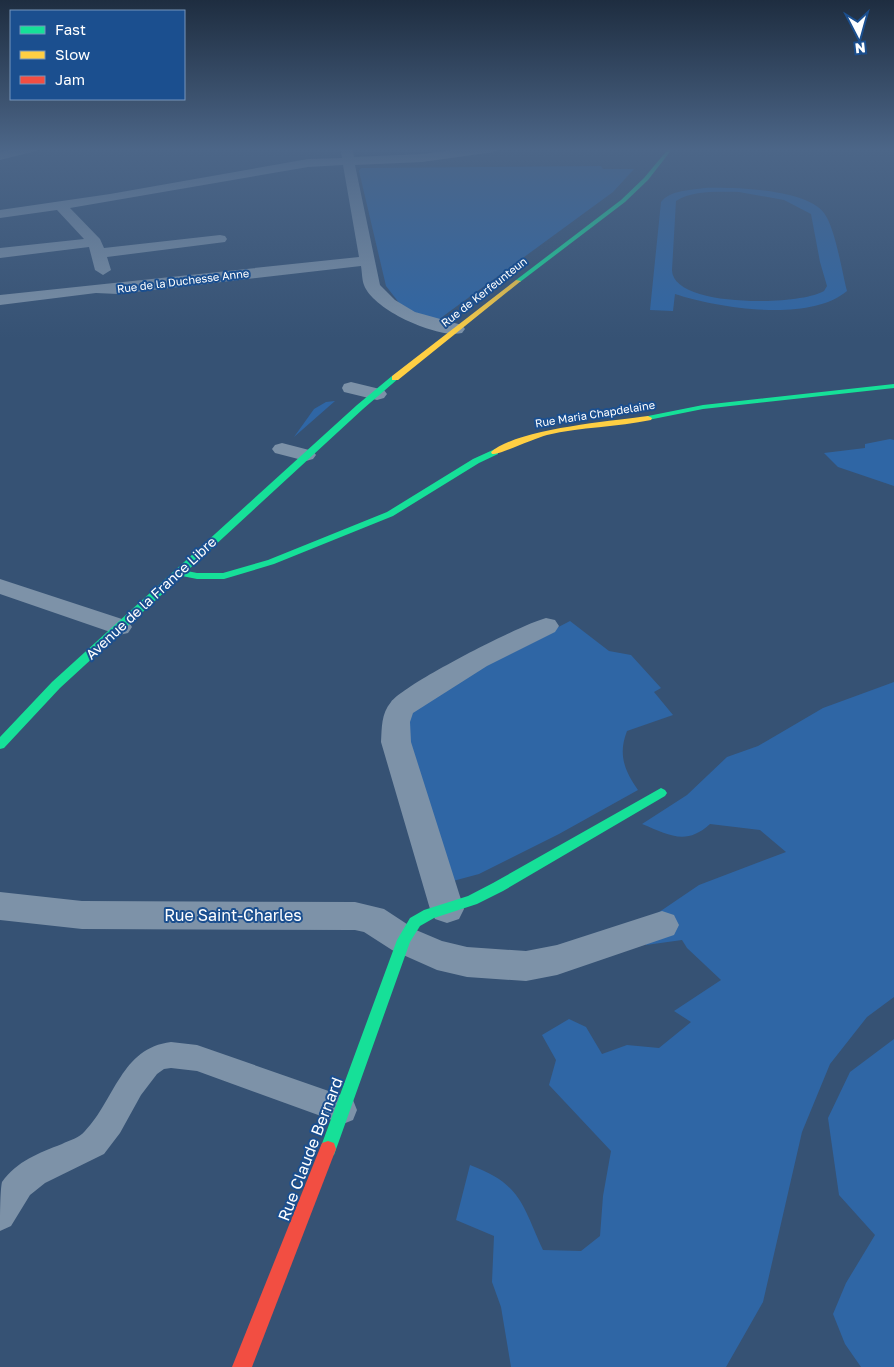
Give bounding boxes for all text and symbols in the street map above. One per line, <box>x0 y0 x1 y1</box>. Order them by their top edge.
legend <box>10 10 185 100</box>
north arrow <box>834 10 884 60</box>
text: Fast <box>55 20 86 38</box>
text: N <box>854 39 867 57</box>
text: Slow <box>55 45 90 63</box>
text: Jam <box>55 70 85 88</box>
street label: Rue de Kerfeunteun <box>438 254 529 329</box>
street label: Rue de la Duchesse Anne <box>116 266 250 295</box>
street label: Rue Maria Chapdelaine <box>534 398 656 429</box>
street label: Avenue de la France Libre <box>82 533 219 663</box>
street label: Rue Saint-Charles <box>164 905 302 925</box>
street label: Rue Claude Bernard <box>273 1074 347 1224</box>

